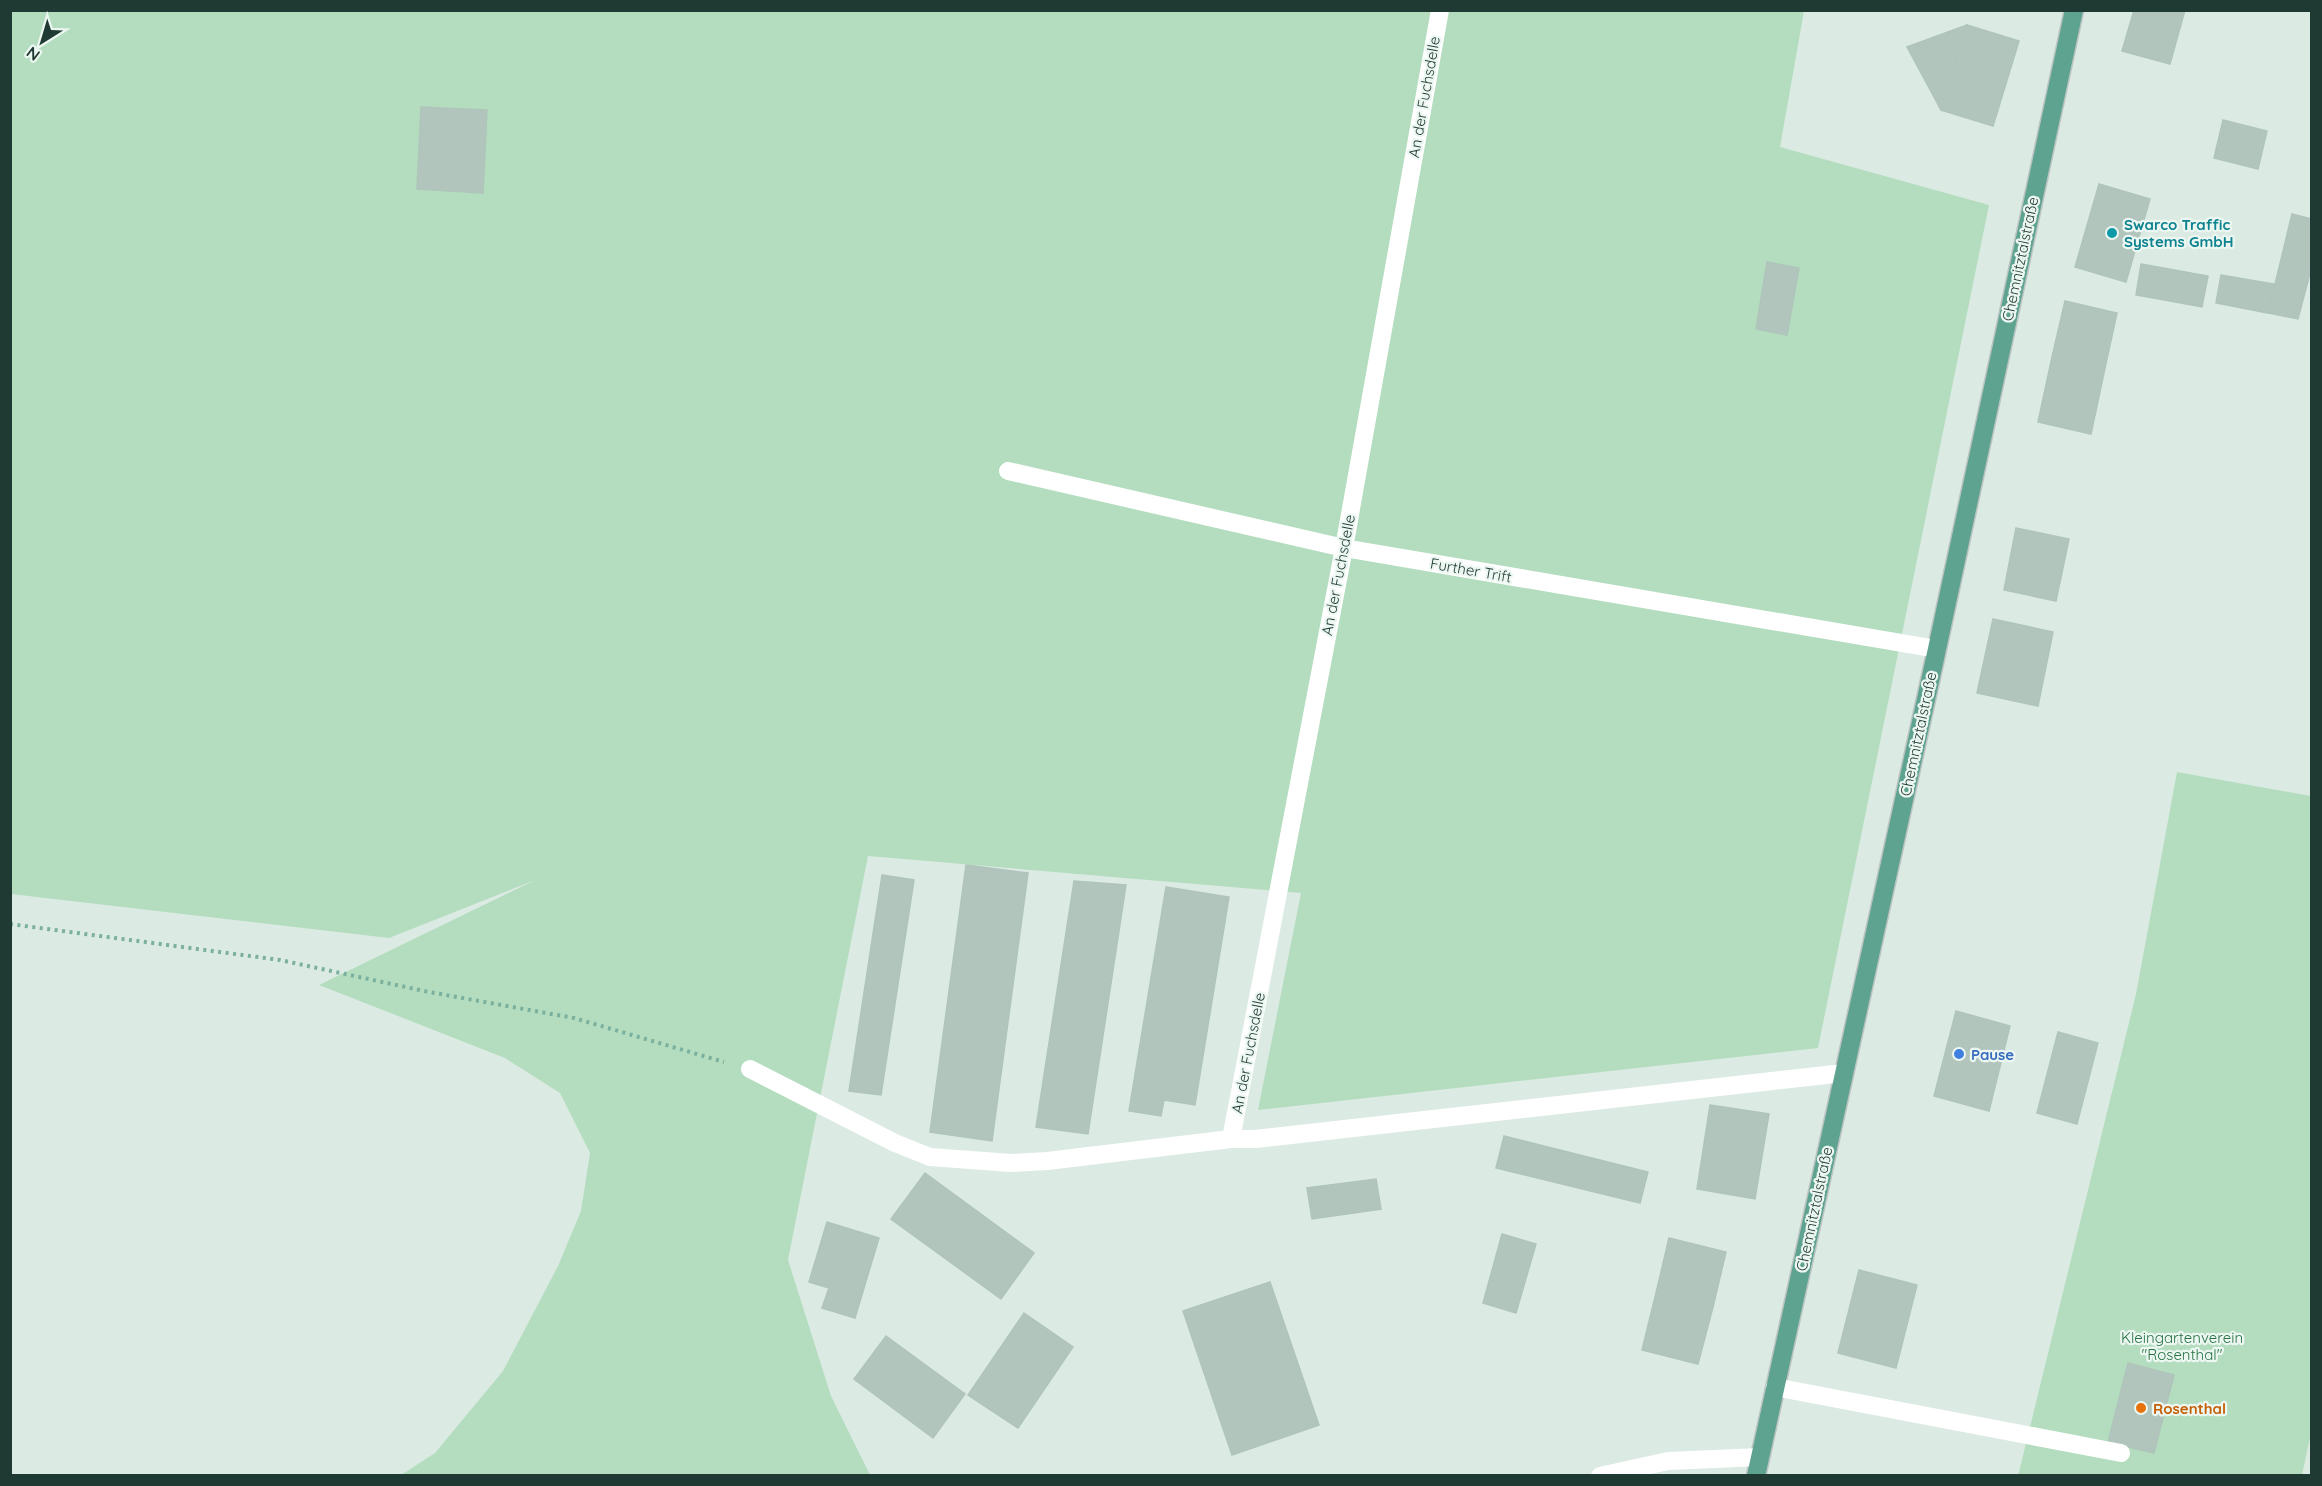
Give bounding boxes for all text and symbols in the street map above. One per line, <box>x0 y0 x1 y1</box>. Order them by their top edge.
north arrow <box>12 12 72 72</box>
street label: An der Fuchsdelle <box>1404 35 1444 159</box>
text: N <box>22 42 44 66</box>
street label: Chemnitztalstraße <box>1998 195 2042 323</box>
place label: Swarco Traffic Systems GmbH <box>2124 215 2234 251</box>
marker: Swarco Traffic Systems GmbH <box>2105 226 2119 240</box>
street label: An der Fuchsdelle <box>1317 513 1359 637</box>
street label: Further Trift <box>1429 554 1513 586</box>
street label: Chemnitztalstraße <box>1896 670 1940 798</box>
street label: An der Fuchsdelle <box>1227 991 1269 1115</box>
place label: Pause <box>1971 1045 2014 1064</box>
marker: Pause <box>1952 1047 1966 1061</box>
street label: Chemnitztalstraße <box>1792 1145 1836 1273</box>
park label: Kleingartenverein "Rosenthal" <box>2121 1328 2243 1364</box>
place label: Rosenthal <box>2153 1399 2226 1418</box>
marker: Rosenthal <box>2134 1401 2148 1415</box>

